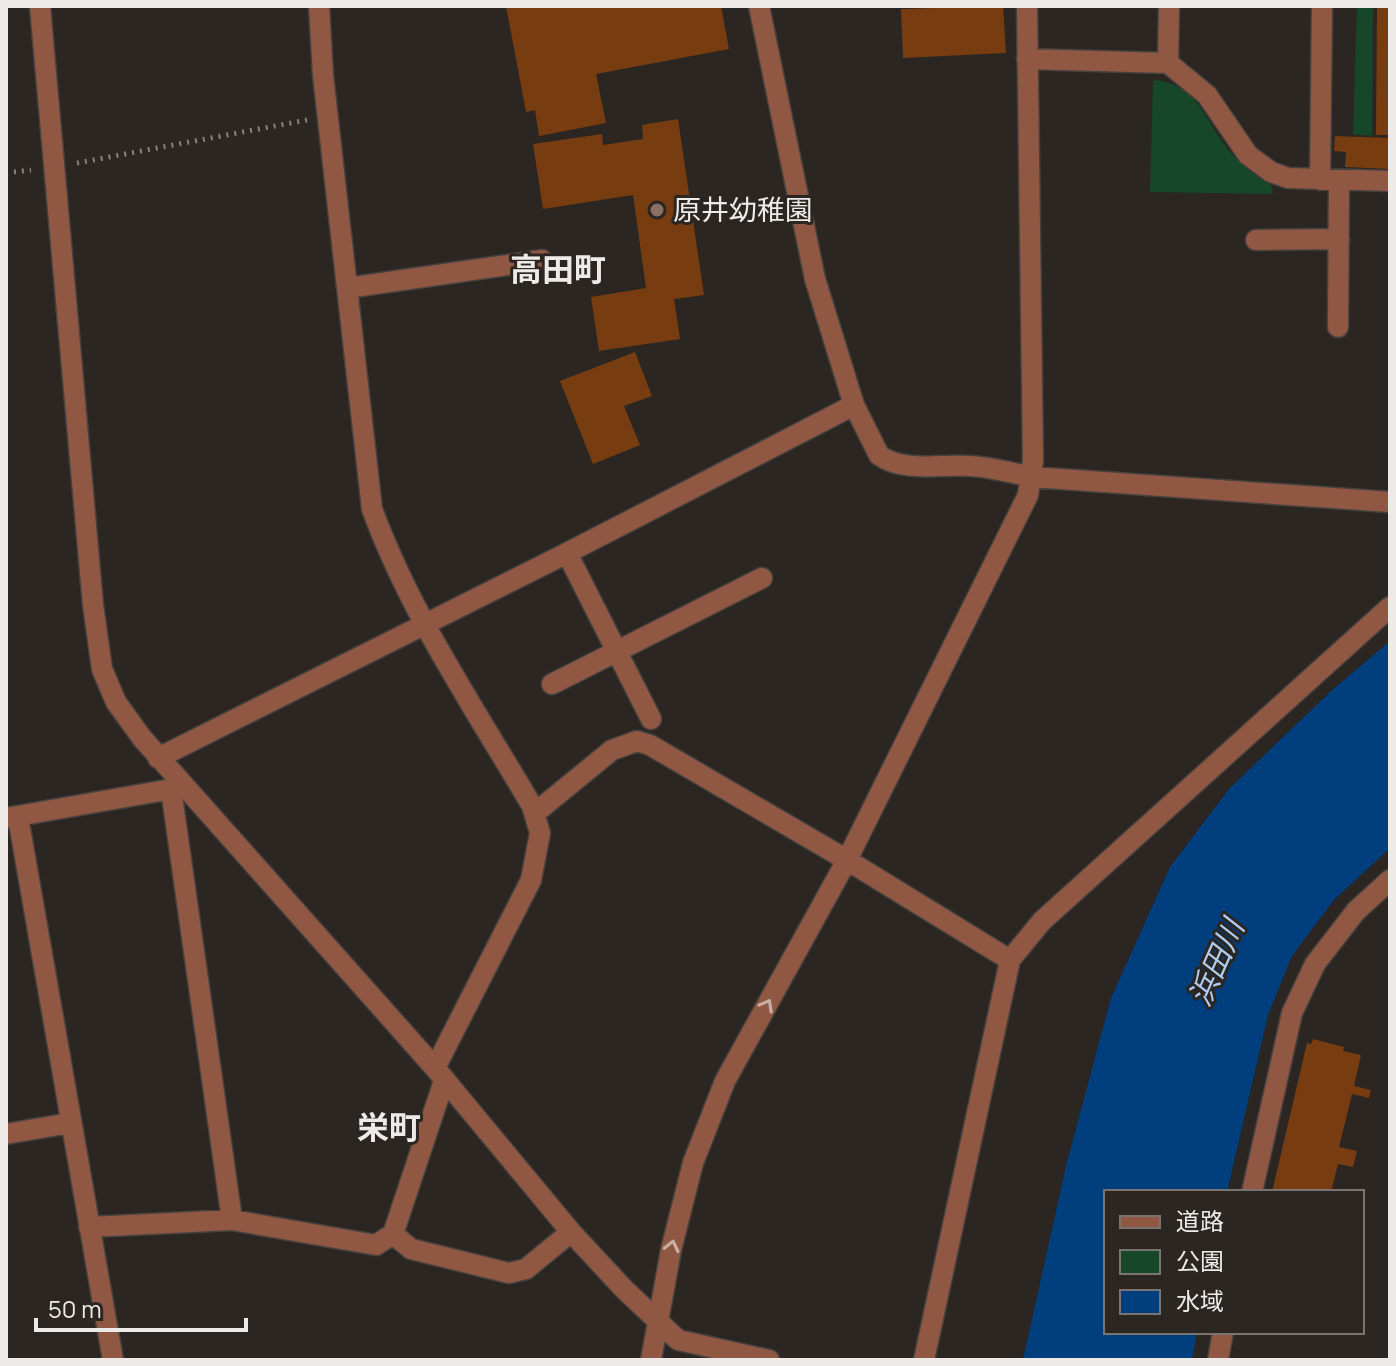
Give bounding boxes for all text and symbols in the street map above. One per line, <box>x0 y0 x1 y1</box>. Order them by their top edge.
place label: 原井幼稚園 <box>673 190 813 228</box>
marker: 原井幼稚園 <box>648 201 666 219</box>
district label: 高田町 <box>510 247 606 291</box>
water label: 浜田川 <box>1179 910 1254 1012</box>
one-way arrow <box>757 1000 773 1014</box>
district label: 栄町 <box>357 1105 421 1149</box>
legend <box>1104 1190 1364 1334</box>
text: 道路 <box>1176 1204 1224 1237</box>
one-way arrow <box>663 1240 680 1253</box>
text: 公園 <box>1176 1244 1224 1277</box>
scale bar <box>36 1282 246 1332</box>
text: 水域 <box>1176 1284 1224 1317</box>
text: 50 m <box>48 1292 102 1325</box>

